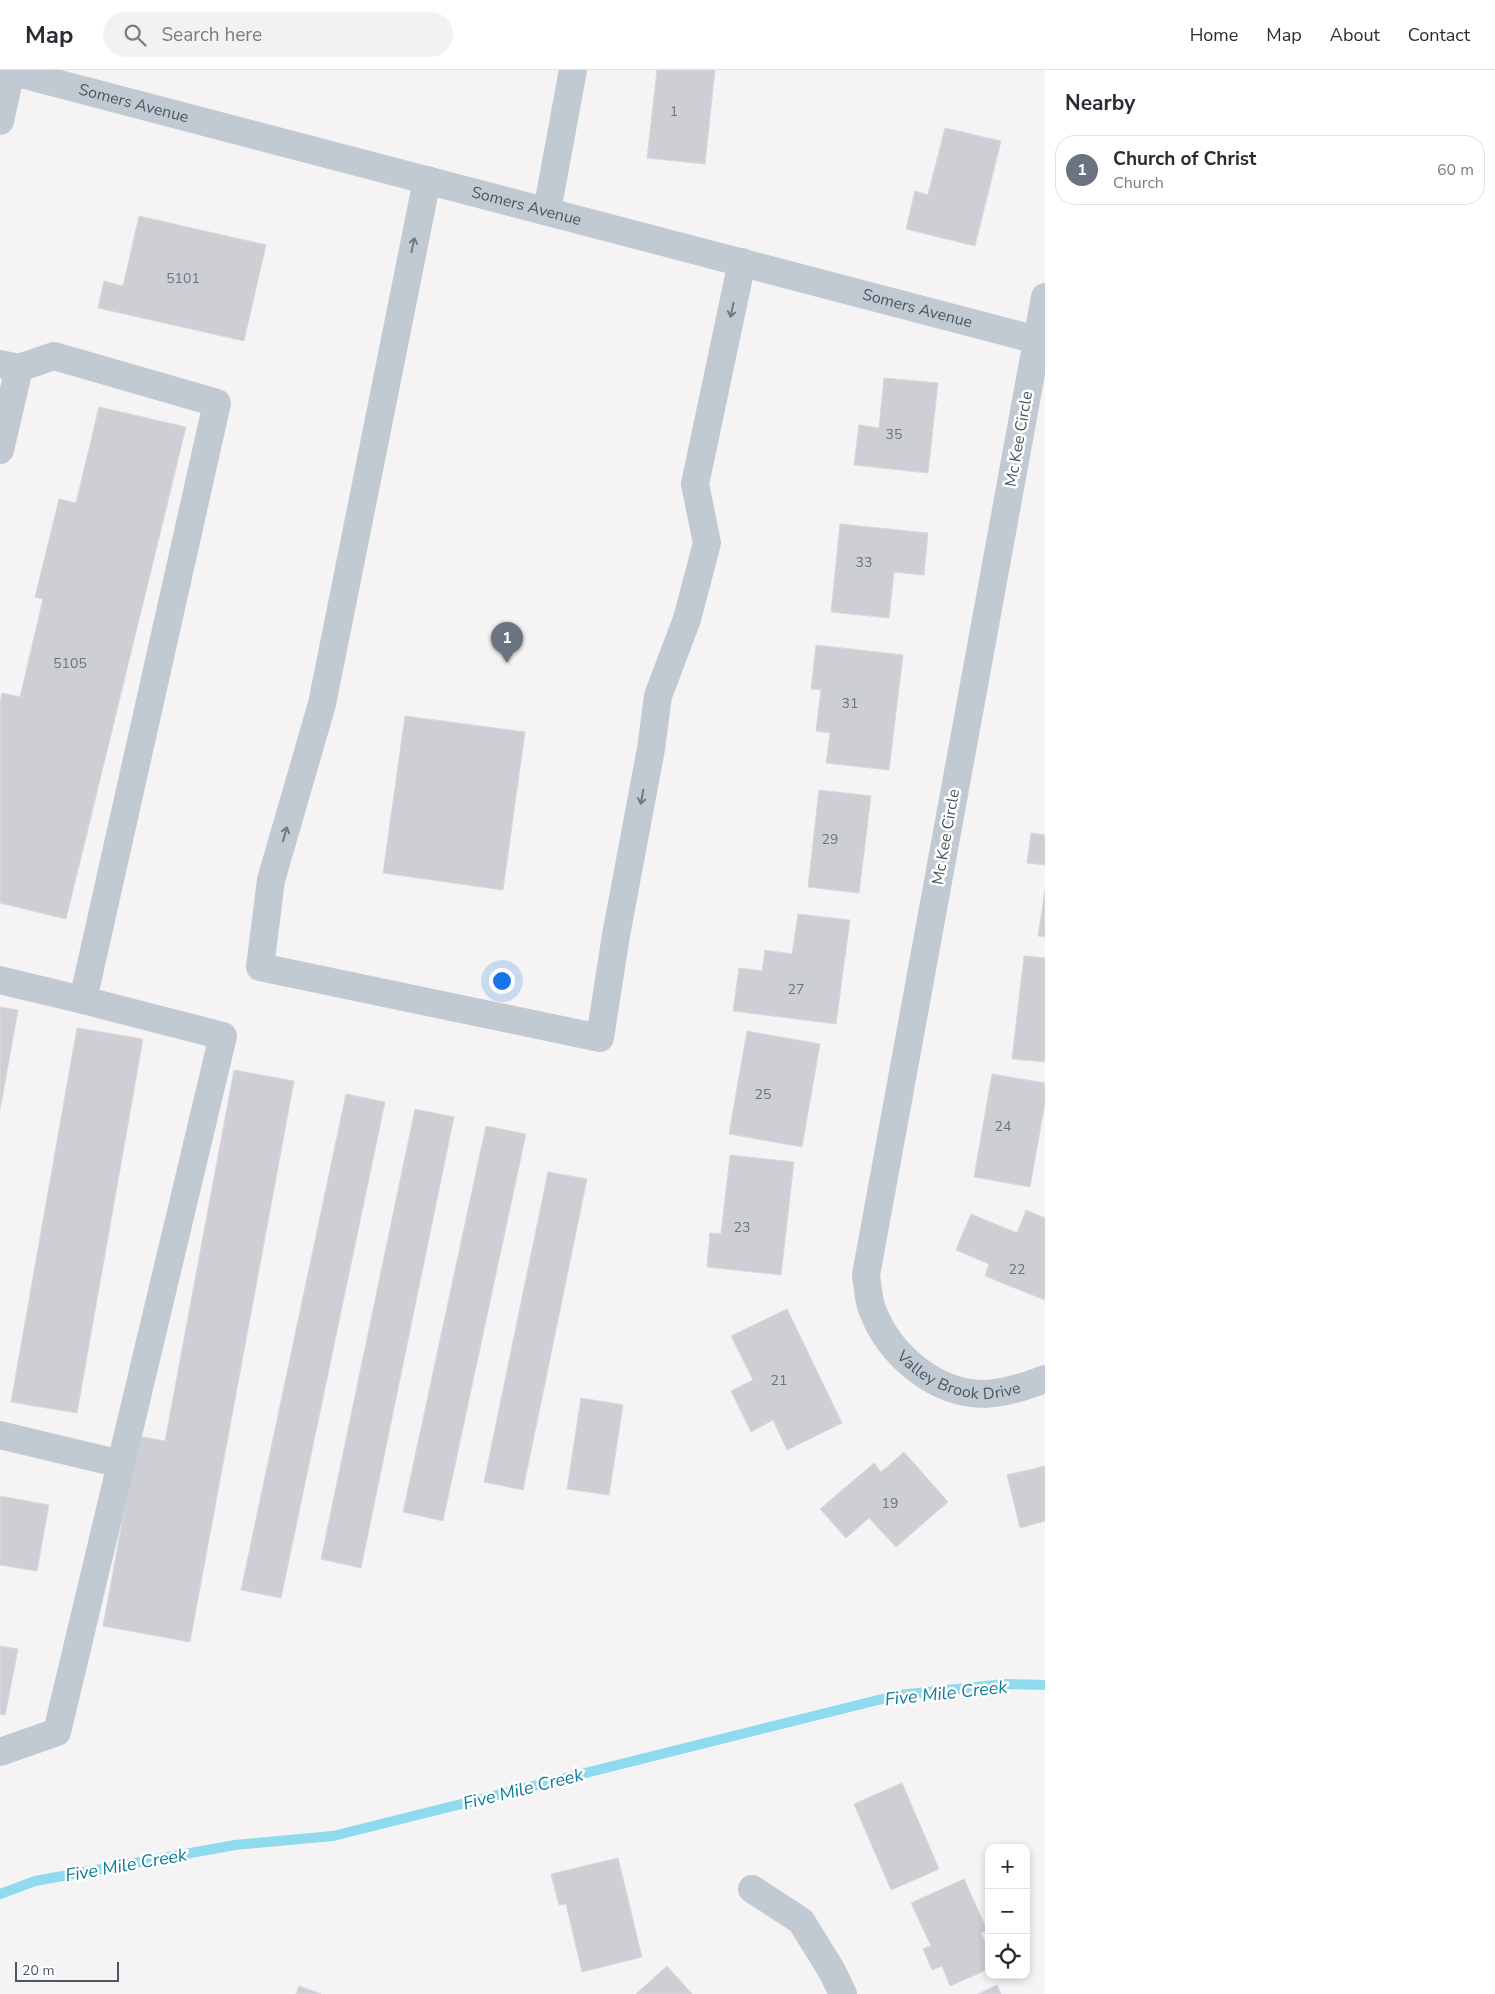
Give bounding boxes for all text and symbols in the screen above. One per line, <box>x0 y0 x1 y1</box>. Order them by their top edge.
search box <box>103 12 453 57</box>
text: Map <box>25 19 73 51</box>
icon: search <box>121 21 149 49</box>
text: Search here <box>161 22 262 48</box>
text: Home <box>1190 23 1238 47</box>
text: Map <box>1266 23 1302 47</box>
text: About <box>1330 23 1380 47</box>
text: Contact <box>1408 23 1470 47</box>
street label: Somers Avenue <box>76 78 191 128</box>
text: Nearby <box>1065 89 1135 117</box>
house number: 1 <box>670 102 678 121</box>
text: Church of Christ <box>1113 146 1256 172</box>
text: 1 <box>1077 159 1087 181</box>
text: 60 m <box>1437 159 1474 181</box>
text: Church <box>1113 172 1164 194</box>
street label: Somers Avenue <box>469 181 584 231</box>
one-way arrow <box>409 238 419 254</box>
house number: 5101 <box>166 269 200 288</box>
street label: Somers Avenue <box>860 284 975 334</box>
one-way arrow <box>726 301 736 317</box>
street label: Mc Kee Circle <box>1000 389 1038 489</box>
house number: 35 <box>886 425 902 444</box>
house number: 33 <box>856 553 872 572</box>
pin: 1 <box>491 622 523 663</box>
house number: 5105 <box>53 654 87 673</box>
house number: 31 <box>842 694 858 713</box>
street label: Mc Kee Circle <box>927 787 965 887</box>
one-way arrow <box>636 789 646 805</box>
one-way arrow <box>280 826 290 842</box>
house number: 29 <box>822 830 838 849</box>
your location <box>489 968 515 994</box>
house number: 27 <box>788 980 804 999</box>
house number: 25 <box>755 1085 771 1104</box>
house number: 24 <box>995 1117 1011 1136</box>
house number: 23 <box>734 1218 750 1237</box>
house number: 22 <box>1009 1260 1025 1279</box>
street label: Valley Brook Drive <box>891 1345 1023 1405</box>
house number: 21 <box>771 1371 787 1390</box>
house number: 19 <box>882 1494 898 1513</box>
water label: Five Mile Creek <box>884 1675 1009 1711</box>
water label: Five Mile Creek <box>460 1762 587 1816</box>
water label: Five Mile Creek <box>63 1842 190 1887</box>
map controls <box>985 1844 1030 1979</box>
button: + <box>985 1844 1030 1889</box>
button: − <box>985 1889 1030 1934</box>
button: locate <box>985 1934 1030 1979</box>
scale bar <box>15 1959 119 1982</box>
text: 20 m <box>22 1961 54 1980</box>

